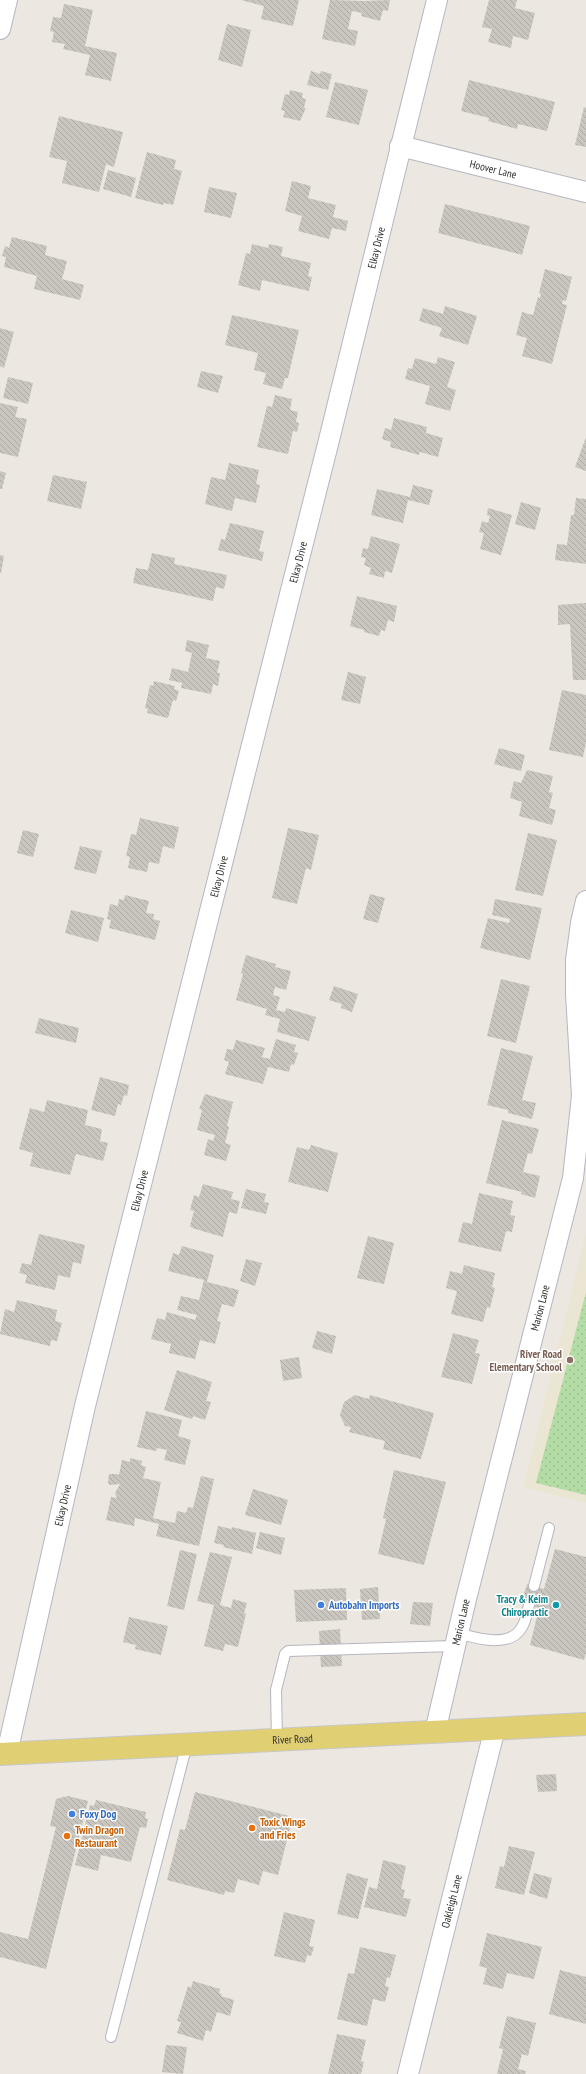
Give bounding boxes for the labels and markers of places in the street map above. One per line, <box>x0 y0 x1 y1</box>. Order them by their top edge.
place label: River Road Elementary School <box>490 1347 562 1374</box>
marker: River Road Elementary School <box>565 1355 575 1365</box>
place label: Tracy & Keim Chiropractic <box>497 1592 548 1619</box>
place label: Autobahn Imports <box>328 1598 399 1612</box>
marker: Autobahn Imports <box>316 1600 326 1610</box>
marker: Tracy & Keim Chiropractic <box>551 1600 561 1610</box>
place label: Foxy Dog <box>80 1807 116 1821</box>
marker: Foxy Dog <box>67 1809 77 1819</box>
place label: Toxic Wings and Fries <box>260 1815 306 1842</box>
place label: Twin Dragon Restaurant <box>75 1823 124 1850</box>
marker: Toxic Wings and Fries <box>247 1823 257 1833</box>
marker: Twin Dragon Restaurant <box>62 1831 72 1841</box>

